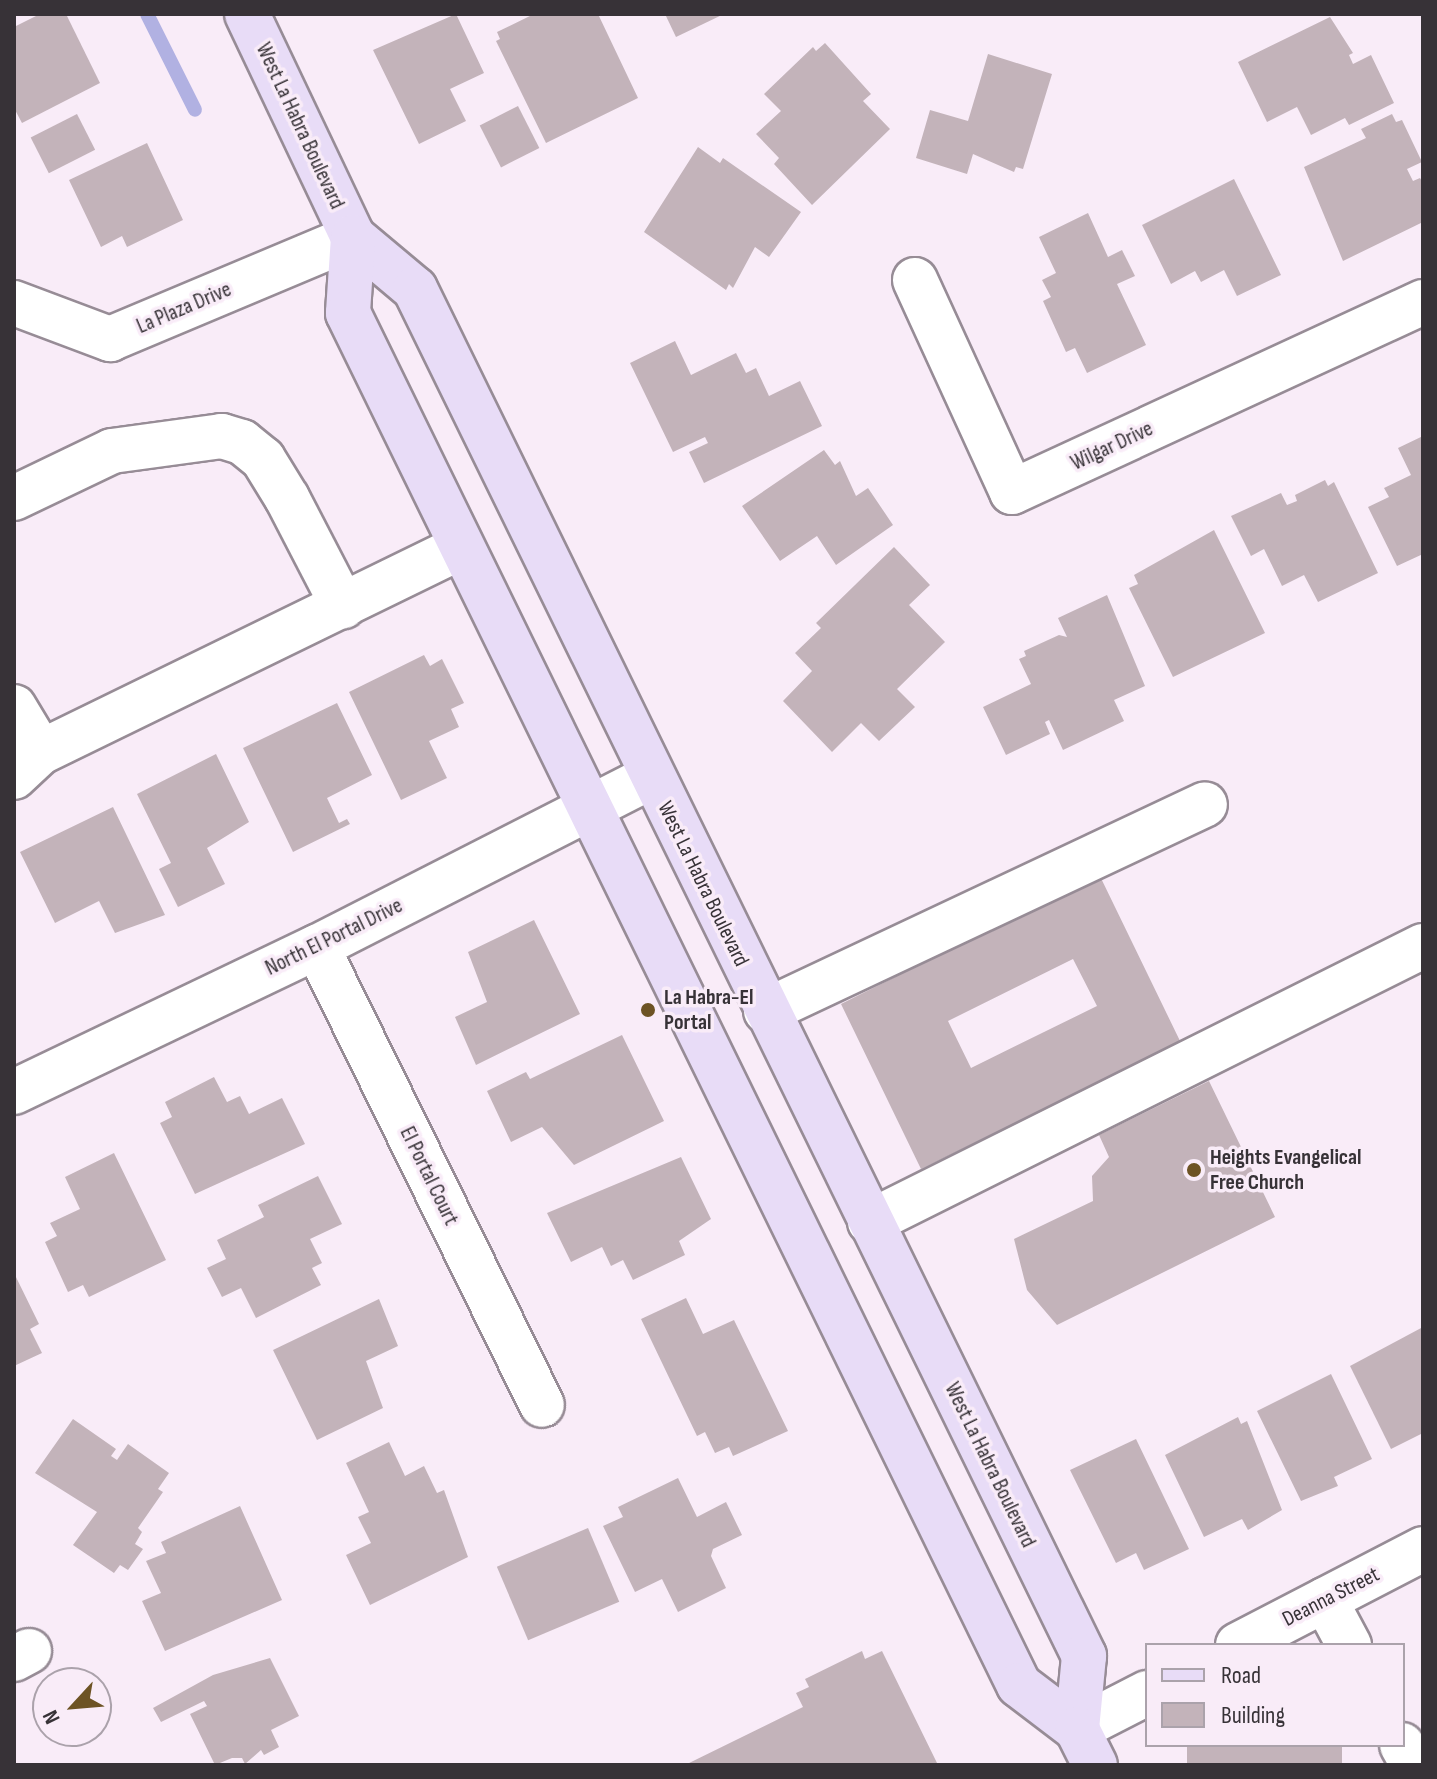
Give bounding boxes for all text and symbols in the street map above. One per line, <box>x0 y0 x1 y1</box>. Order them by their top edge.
street label: West La Habra Boulevard <box>250 39 350 213</box>
street label: La Plaza Drive <box>133 276 235 340</box>
street label: Wilgar Drive <box>1067 416 1157 476</box>
street label: West La Habra Boulevard <box>652 797 754 971</box>
street label: North El Portal Drive <box>261 892 407 982</box>
place label: La Habra-El Portal <box>664 984 753 1036</box>
marker: La Habra-El Portal <box>639 1001 657 1019</box>
street label: El Portal Court <box>394 1122 464 1230</box>
place label: Heights Evangelical Free Church <box>1210 1144 1361 1196</box>
marker: Heights Evangelical Free Church <box>1185 1161 1203 1179</box>
street label: West La Habra Boulevard <box>939 1378 1041 1552</box>
street label: Deanna Street <box>1278 1561 1384 1633</box>
legend <box>1145 1643 1405 1747</box>
text: Road <box>1221 1661 1261 1690</box>
north arrow <box>32 1667 112 1747</box>
text: Building <box>1221 1701 1285 1730</box>
text: N <box>37 1706 66 1728</box>

